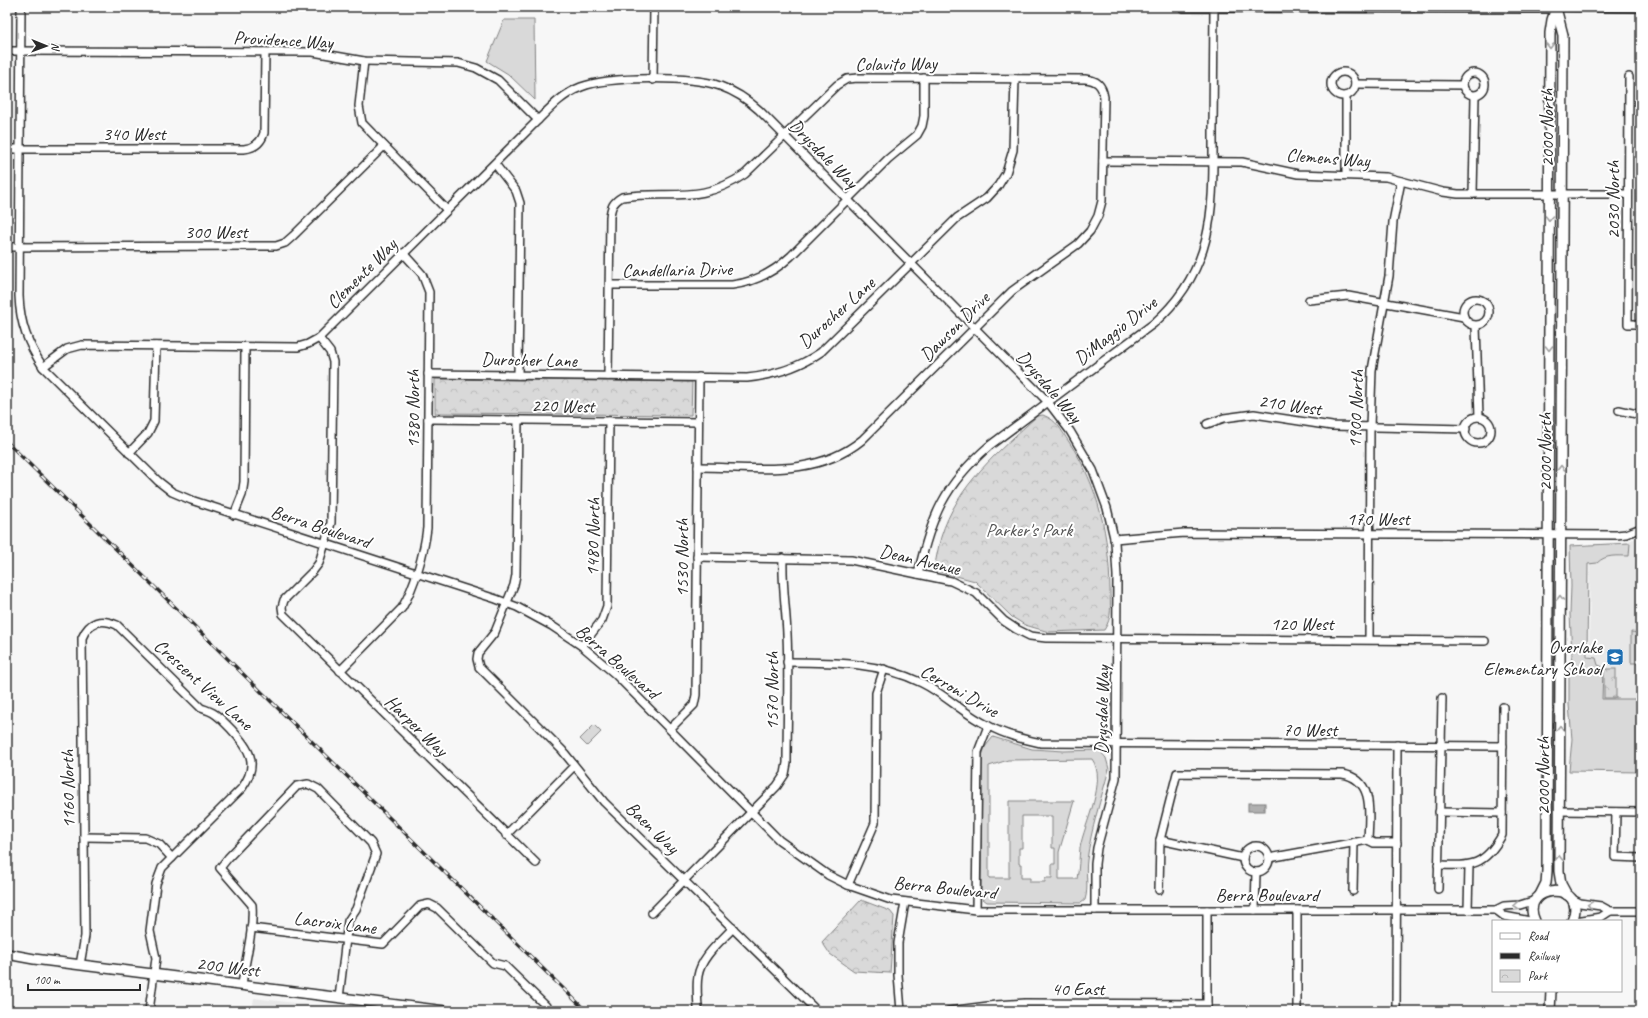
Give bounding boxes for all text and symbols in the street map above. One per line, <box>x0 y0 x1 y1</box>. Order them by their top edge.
street label: Providence Way <box>233 25 335 55</box>
north arrow <box>26 26 66 66</box>
text: N <box>49 43 63 52</box>
one-way arrow <box>1546 43 1554 49</box>
street label: Colavito Way <box>855 51 939 77</box>
street label: 2000 North <box>1535 88 1559 167</box>
street label: Drysdale Way <box>783 114 864 195</box>
street label: 340 West <box>102 122 167 146</box>
street label: Clemens Way <box>1285 143 1372 173</box>
street label: 2030 North <box>1601 160 1625 239</box>
one-way arrow <box>1545 215 1553 221</box>
street label: 300 West <box>184 220 249 244</box>
street label: Clemente Way <box>321 232 403 314</box>
street label: Candellaria Drive <box>622 257 734 283</box>
street label: Durocher Lane <box>793 271 882 354</box>
street label: Dawson Drive <box>915 285 996 367</box>
street label: DiMaggio Drive <box>1069 290 1163 371</box>
street label: Drysdale Way <box>1011 345 1088 429</box>
one-way arrow <box>1545 345 1553 351</box>
street label: Durocher Lane <box>481 347 579 373</box>
street label: 1380 North <box>401 369 425 448</box>
street label: 1900 North <box>1343 369 1369 449</box>
street label: 210 West <box>1257 389 1324 421</box>
street label: 220 West <box>531 393 596 419</box>
street label: 2000 North <box>1533 412 1557 491</box>
one-way arrow <box>1557 465 1565 471</box>
street label: 1480 North <box>580 497 606 577</box>
street label: Berra Boulevard <box>268 500 376 555</box>
street label: 170 West <box>1346 507 1411 531</box>
street label: 1530 North <box>670 518 694 597</box>
park label: Parker's Park <box>986 518 1074 542</box>
street label: Dean Avenue <box>877 539 964 581</box>
one-way arrow <box>1556 595 1564 601</box>
street label: 120 West <box>1270 612 1335 636</box>
street label: Berra Boulevard <box>571 619 666 706</box>
street label: Crescent View Lane <box>149 634 259 737</box>
place label: Overlake Elementary School <box>1483 635 1606 681</box>
school or university icon: Overlake Elementary School <box>1605 647 1625 667</box>
street label: 1570 North <box>760 651 784 730</box>
street label: Cerroni Drive <box>916 659 1004 724</box>
street label: Drysdale Way <box>1089 664 1115 755</box>
street label: Harper Way <box>380 690 454 763</box>
street label: 70 West <box>1283 718 1339 742</box>
one-way arrow <box>1556 725 1564 731</box>
street label: 2000 North <box>1531 736 1555 815</box>
street label: 1160 North <box>55 749 81 829</box>
street label: Baen Way <box>620 796 685 860</box>
one-way arrow <box>1555 855 1563 861</box>
street label: Berra Boulevard <box>892 871 1000 906</box>
street label: Berra Boulevard <box>1215 883 1321 907</box>
one-way arrow <box>1513 900 1519 909</box>
one-way arrow <box>1587 901 1593 910</box>
street label: Lacroix Lane <box>292 906 379 940</box>
legend <box>1492 920 1622 992</box>
text: Road <box>1528 928 1550 944</box>
text: Railway <box>1528 948 1560 964</box>
street label: 200 West <box>195 951 262 983</box>
scale bar <box>28 966 140 992</box>
text: Park <box>1528 968 1549 984</box>
text: 100 m <box>34 972 61 988</box>
street label: 40 East <box>1052 977 1106 1001</box>

